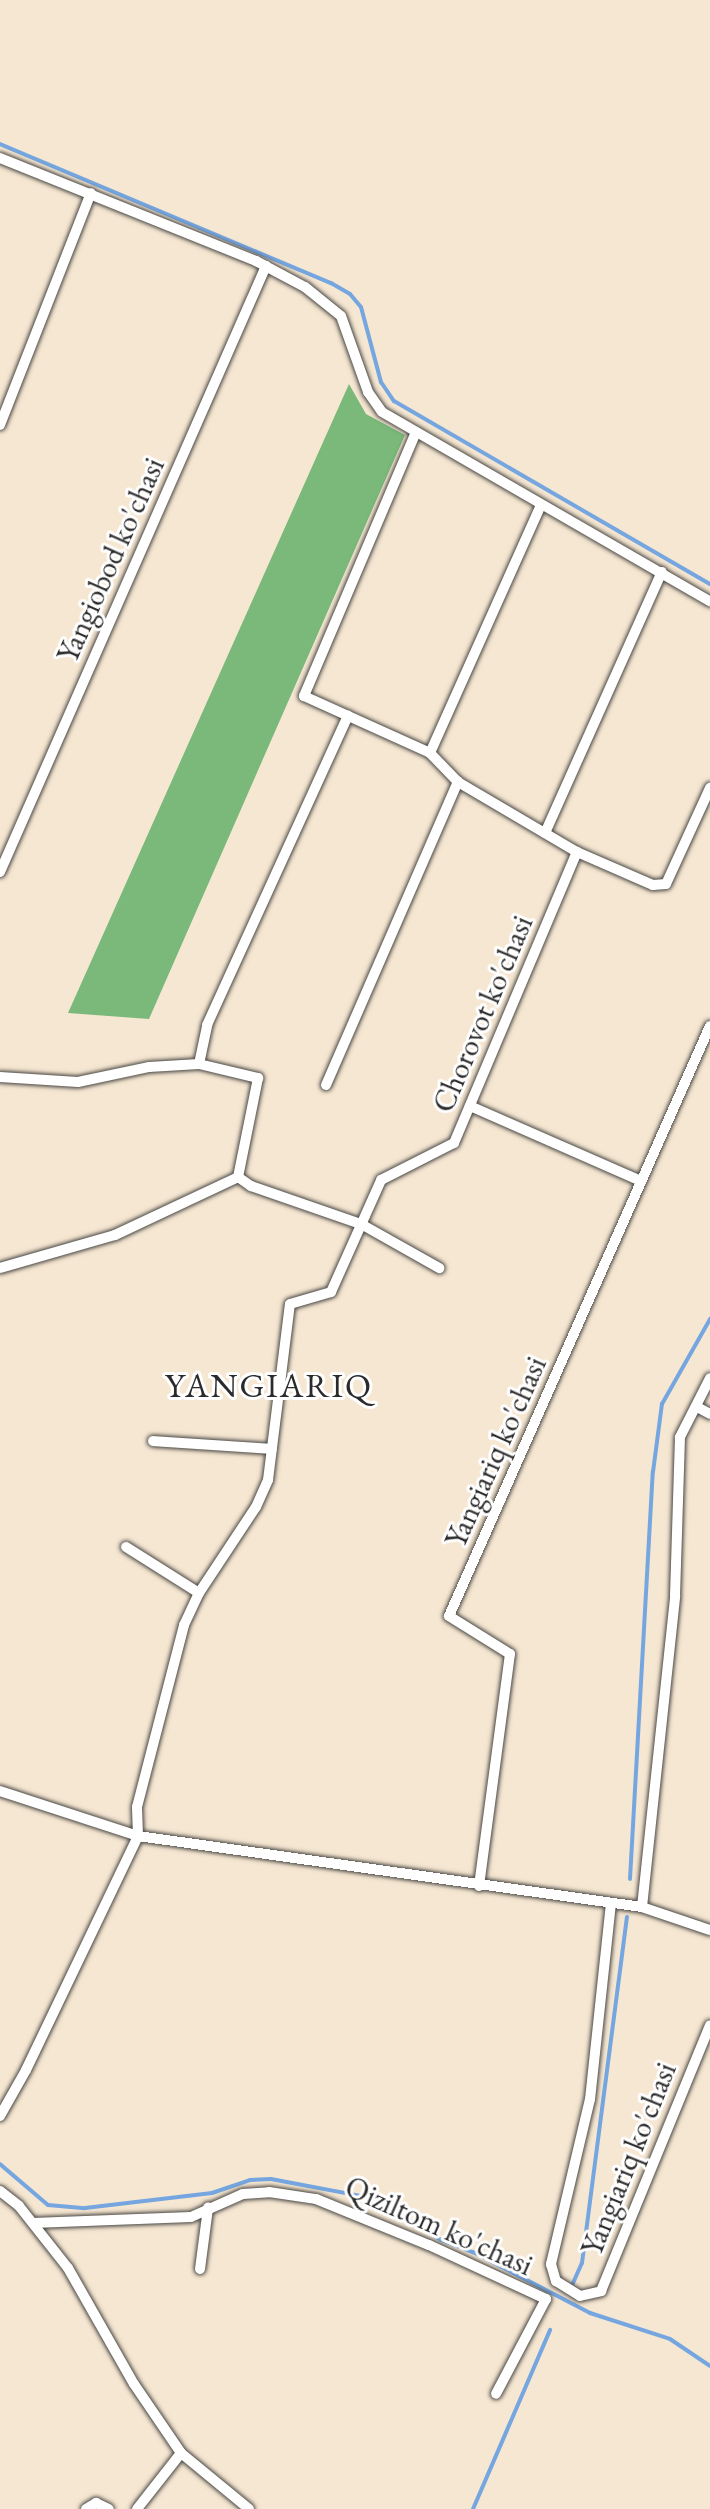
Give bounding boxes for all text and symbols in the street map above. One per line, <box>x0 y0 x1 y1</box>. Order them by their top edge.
street label: Yangiobod ko'chasi <box>50 452 172 668</box>
street label: Chorovot ko'chasi <box>425 910 541 1118</box>
street label: Yangiariq ko'chasi <box>438 1351 554 1553</box>
district label: YANGIARIQ <box>165 1366 373 1406</box>
street label: Yangiariq ko'chasi <box>574 2057 684 2261</box>
street label: Qiziltom ko'chasi <box>340 2169 538 2283</box>

